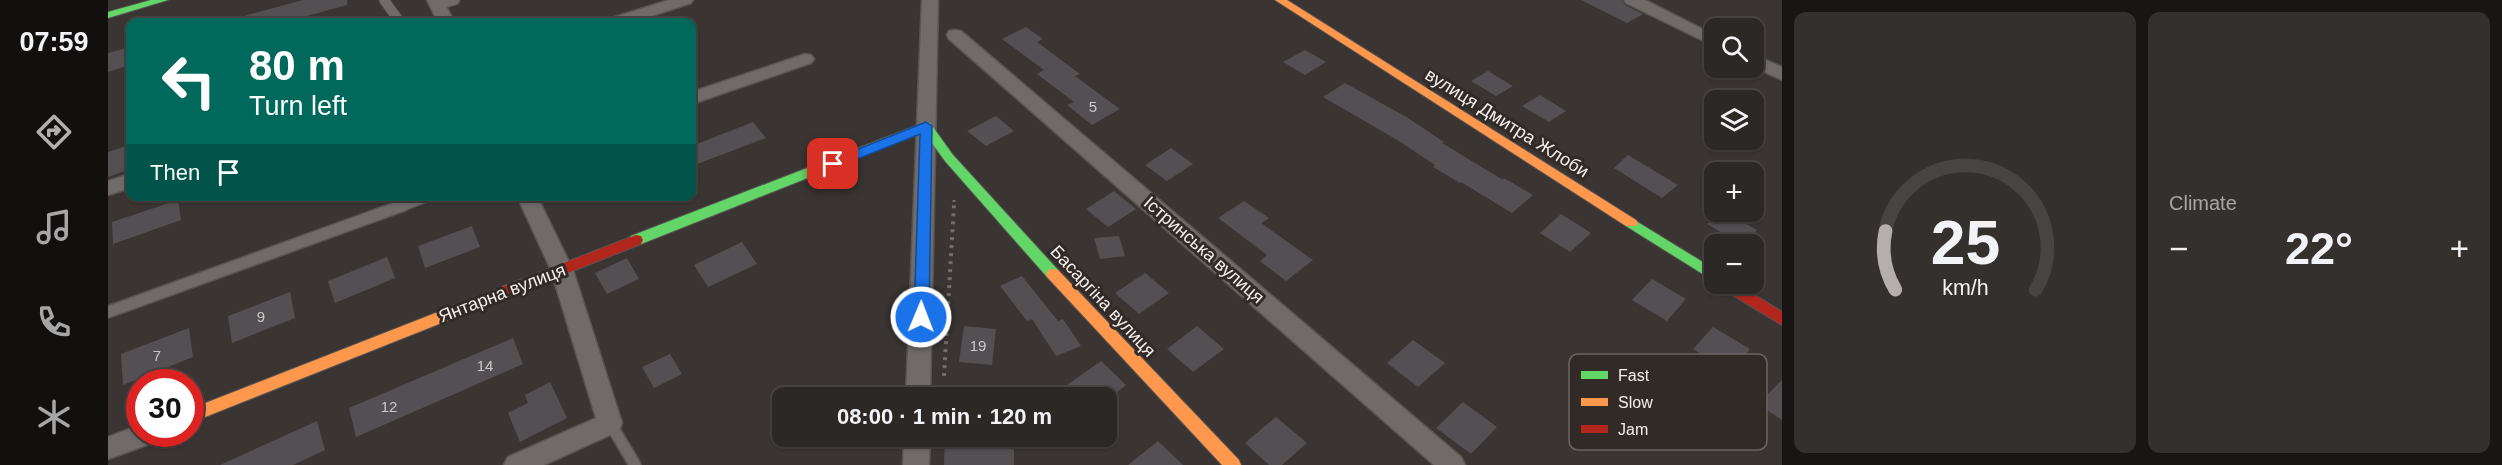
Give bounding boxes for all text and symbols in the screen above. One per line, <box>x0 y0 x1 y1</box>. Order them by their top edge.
map controls <box>1704 18 1764 294</box>
button: search <box>1704 18 1764 78</box>
text: 07:59 <box>19 27 89 57</box>
icon: left <box>150 42 228 120</box>
text: 80 m <box>249 42 345 89</box>
street label: вулиця Дмитра Жлоби <box>1422 64 1592 182</box>
button: layers <box>1704 90 1764 150</box>
text: Turn left <box>249 91 347 121</box>
house number: 5 <box>1089 98 1097 115</box>
icon: directions <box>33 111 75 153</box>
pin <box>807 138 858 189</box>
icon: arrive <box>816 147 849 180</box>
icon: arrive <box>212 156 245 189</box>
text: Then <box>150 160 200 185</box>
button: + <box>1704 162 1764 222</box>
street label: Істринська вулиця <box>1140 192 1268 308</box>
text: Climate <box>2169 192 2237 214</box>
icon: music <box>33 206 75 248</box>
text: 25 <box>1930 208 2000 277</box>
text: 22° <box>2285 223 2353 274</box>
text: − <box>2169 230 2188 267</box>
text: + <box>2450 230 2469 267</box>
button: − <box>1704 234 1764 294</box>
street label: Басаргіна вулиця <box>1046 241 1160 361</box>
street label: Янтарна вулиця <box>436 260 568 326</box>
text: km/h <box>1942 276 1988 300</box>
position arrow <box>889 285 953 349</box>
icon: phone <box>33 301 75 343</box>
house number: 9 <box>257 308 265 325</box>
house number: 19 <box>970 337 986 354</box>
house number: 7 <box>153 347 161 364</box>
legend <box>1569 354 1767 450</box>
house number: 14 <box>477 357 493 374</box>
text: Fast <box>1618 367 1650 384</box>
speed limit sign: 30 <box>126 369 204 447</box>
text: Slow <box>1618 394 1653 411</box>
icon: climate <box>33 396 75 438</box>
house number: 12 <box>381 398 397 415</box>
text: 08:00 · 1 min · 120 m <box>837 404 1052 429</box>
text: Jam <box>1618 421 1648 438</box>

